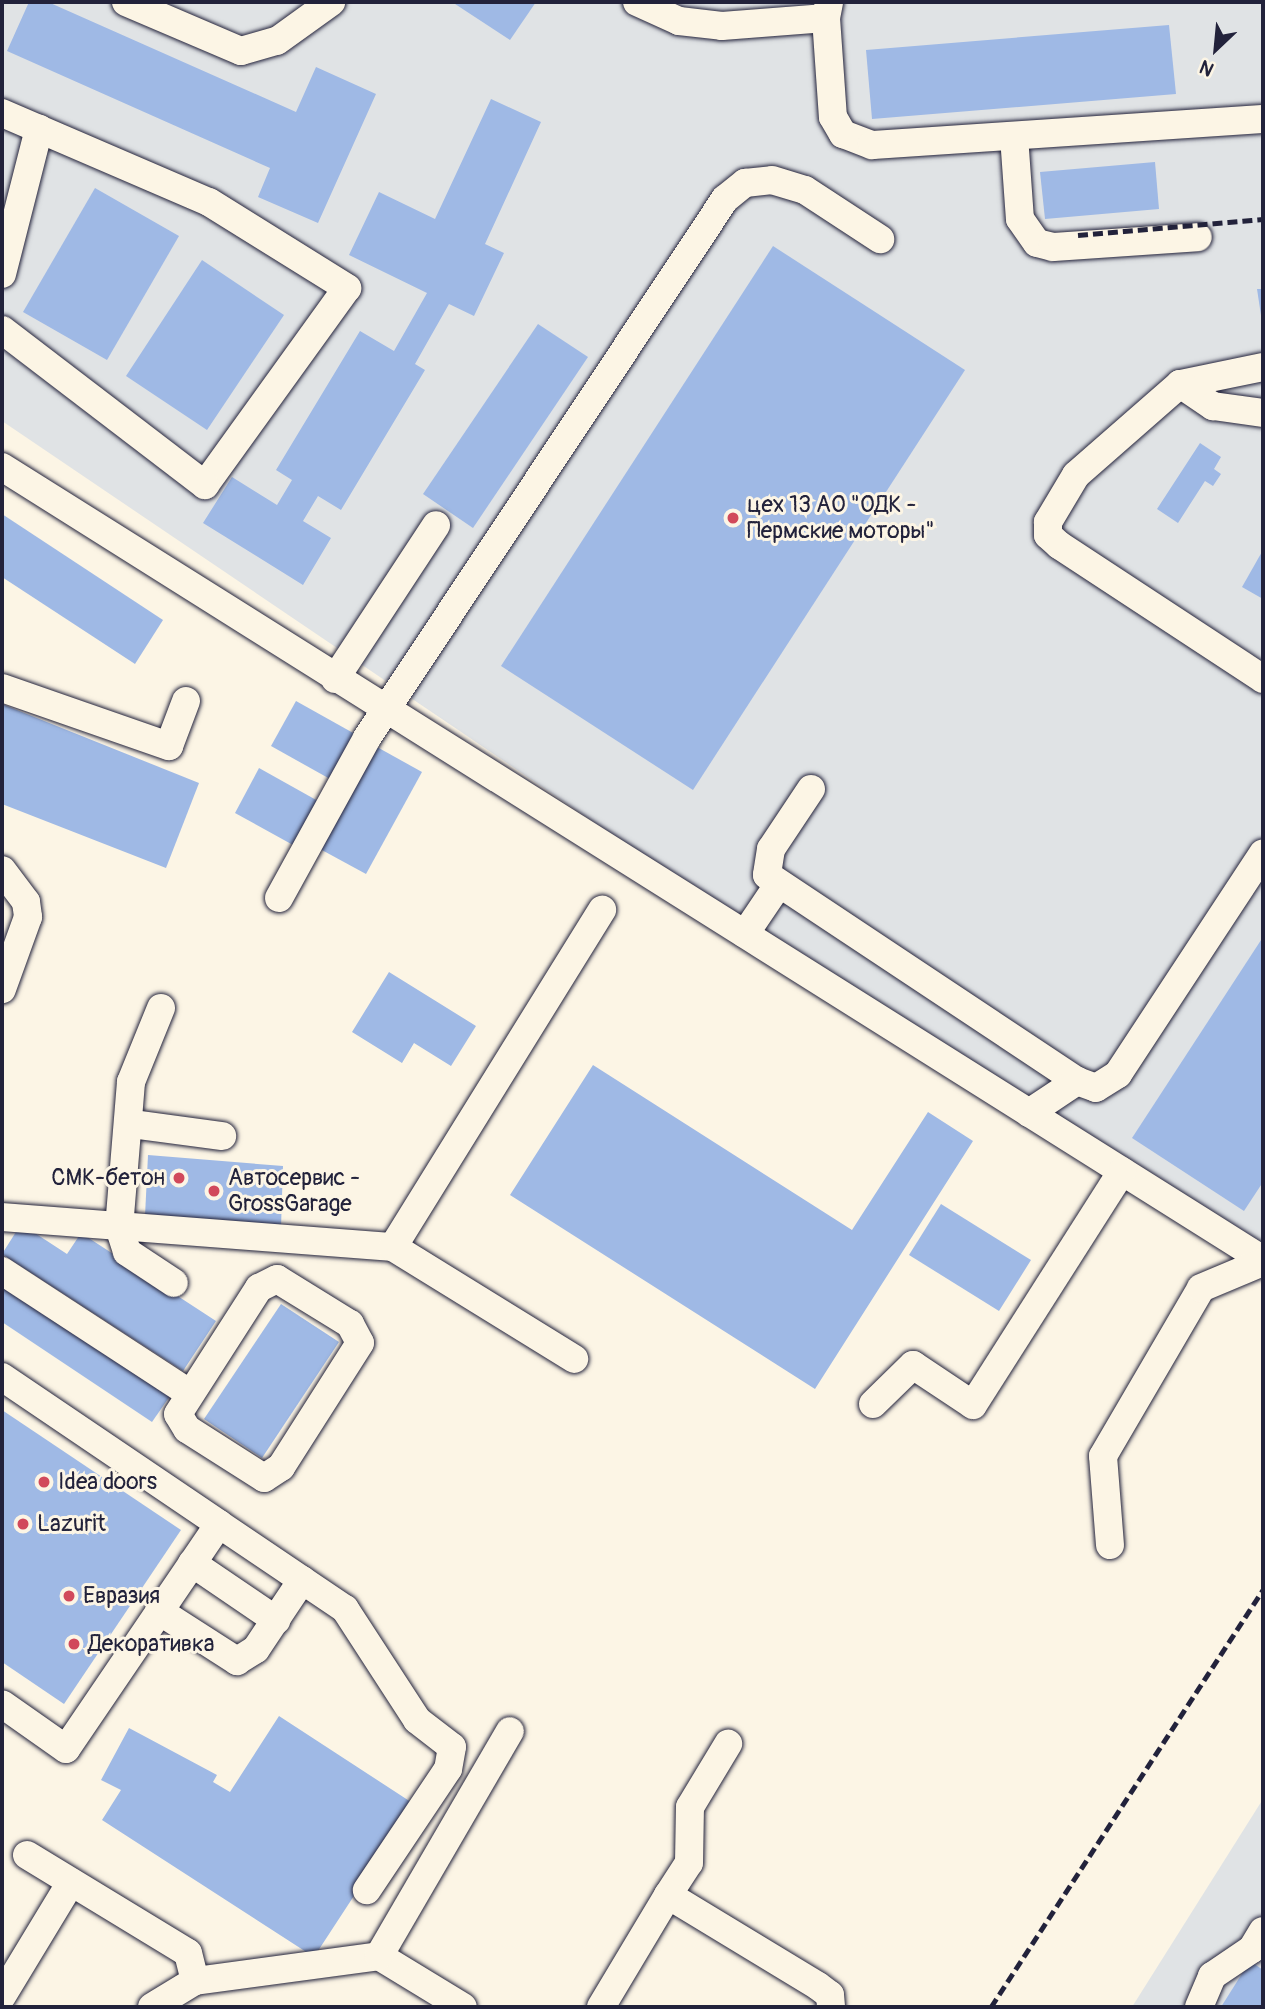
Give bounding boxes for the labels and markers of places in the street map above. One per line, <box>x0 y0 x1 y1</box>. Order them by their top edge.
place label: цех 13 АО "ОДК - Пермские моторы" <box>747 491 935 545</box>
marker: цех 13 АО "ОДК - Пермские моторы" <box>725 510 741 526</box>
place label: СМК-бетон <box>51 1164 165 1192</box>
place label: Автосервис - GrossGarage <box>228 1164 360 1218</box>
marker: СМК-бетон <box>171 1170 187 1186</box>
marker: Автосервис - GrossGarage <box>206 1183 222 1199</box>
place label: Idea doors <box>58 1468 157 1496</box>
marker: Idea doors <box>36 1474 52 1490</box>
place label: Lazurit <box>37 1510 106 1538</box>
marker: Lazurit <box>15 1516 31 1532</box>
place label: Евразия <box>83 1582 160 1610</box>
marker: Евразия <box>61 1588 77 1604</box>
place label: Декоративка <box>88 1630 215 1658</box>
marker: Декоративка <box>66 1636 82 1652</box>

